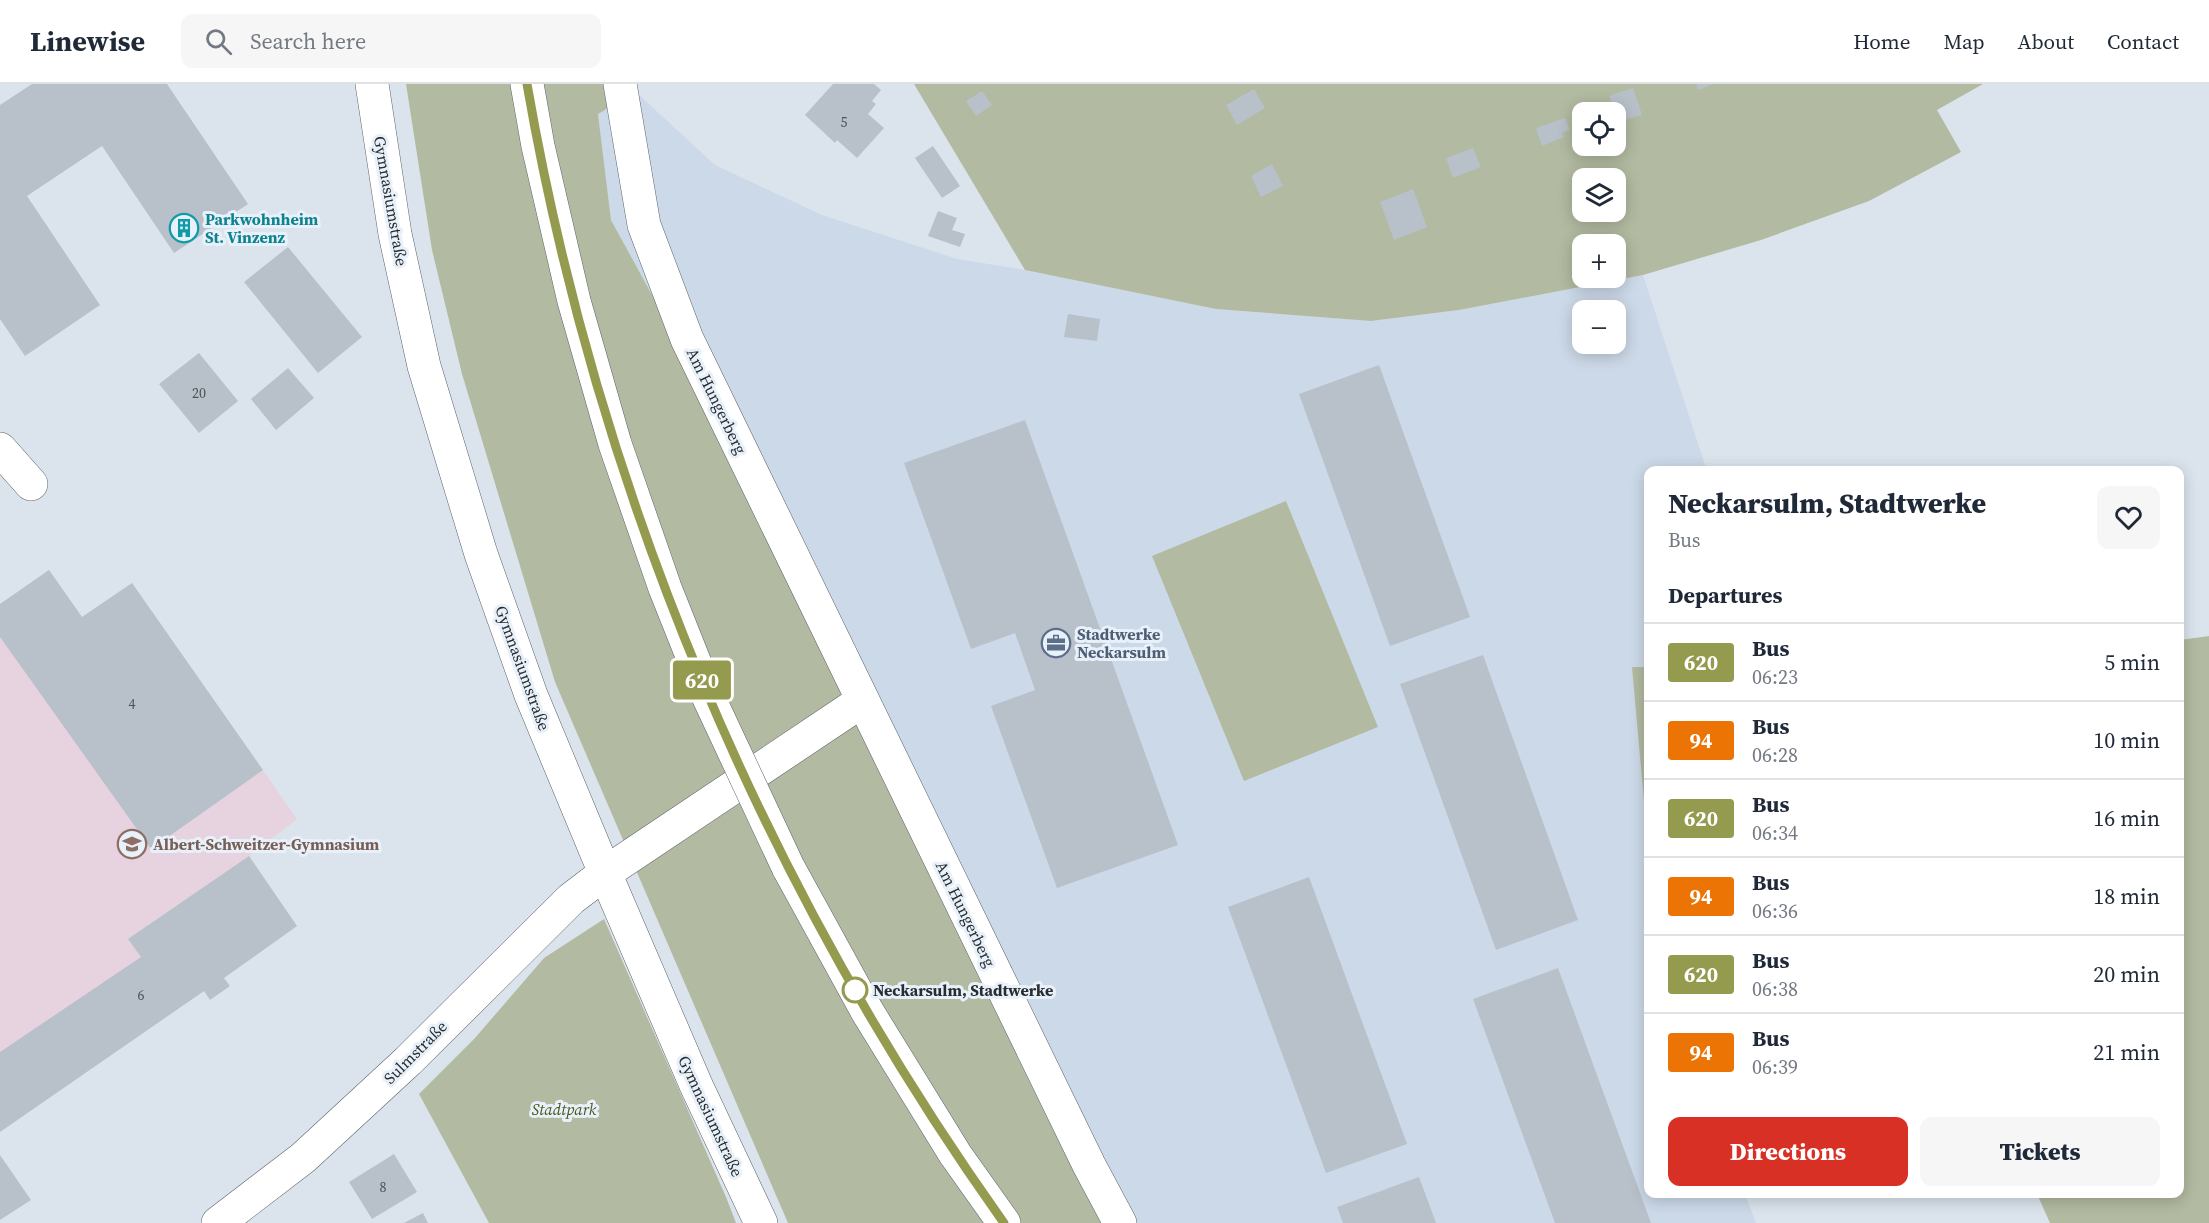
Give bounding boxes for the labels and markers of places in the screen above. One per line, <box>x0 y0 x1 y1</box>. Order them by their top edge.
place label: Parkwohnheim St. Vinzenz <box>205 208 319 248</box>
building icon: Parkwohnheim St. Vinzenz <box>168 212 200 244</box>
place label: Stadtwerke Neckarsulm <box>1077 623 1166 663</box>
office icon: Stadtwerke Neckarsulm <box>1040 627 1072 659</box>
school or university icon: Albert-Schweitzer-Gymnasium <box>116 828 148 860</box>
place label: Albert-Schweitzer-Gymnasium <box>153 833 380 855</box>
marker: Neckarsulm, Stadtwerke <box>842 977 868 1003</box>
place label: Neckarsulm, Stadtwerke <box>873 979 1053 1001</box>

